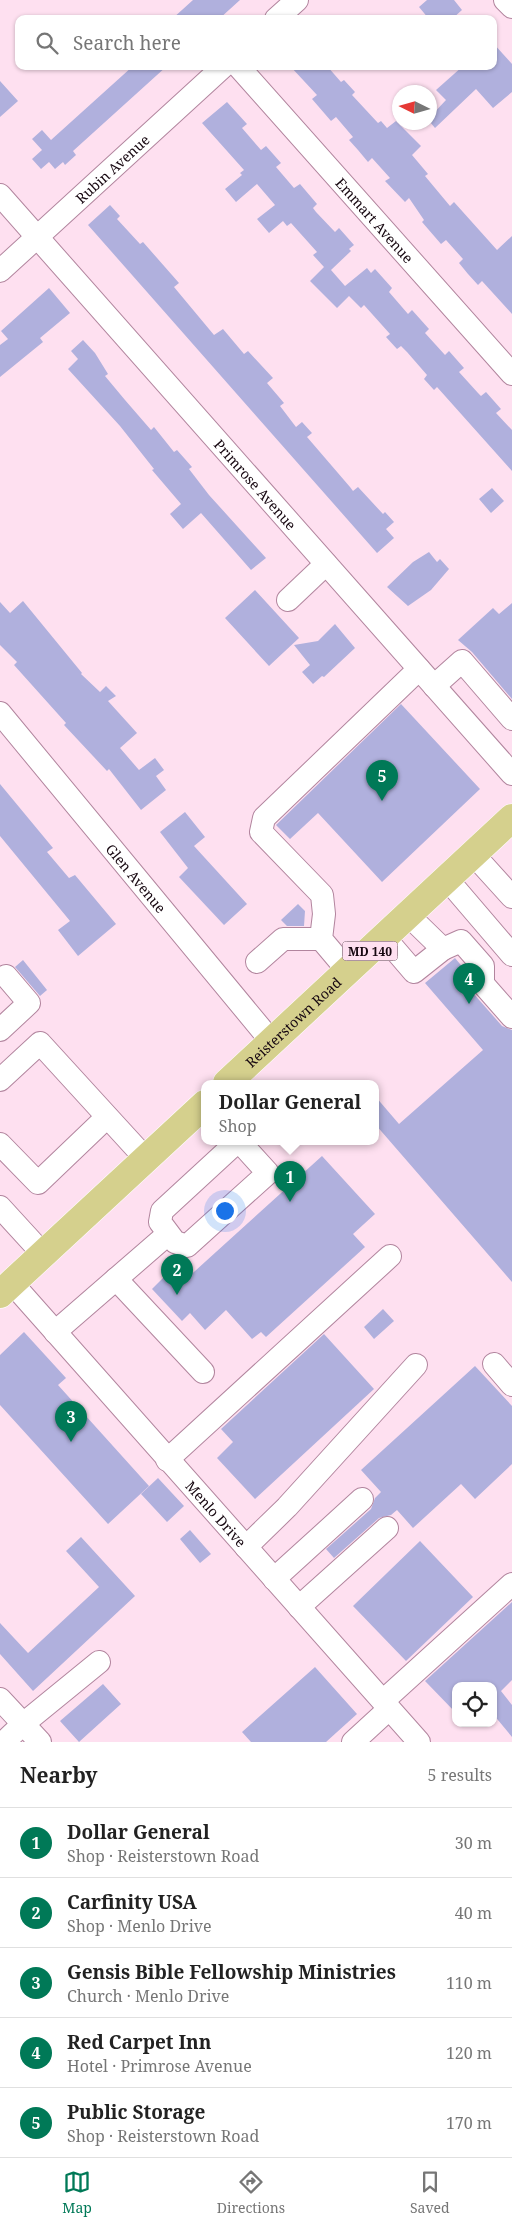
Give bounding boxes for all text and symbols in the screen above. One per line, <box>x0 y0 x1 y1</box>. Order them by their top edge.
search box <box>15 15 497 70</box>
icon: search <box>33 29 61 57</box>
text: Search here <box>73 30 181 56</box>
north arrow <box>392 85 437 130</box>
street label: Rubin Avenue <box>71 130 153 207</box>
street label: Emmart Avenue <box>332 173 418 267</box>
street label: Primrose Avenue <box>210 435 301 534</box>
pin: 5 <box>366 760 398 801</box>
street label: Glen Avenue <box>102 839 171 917</box>
road number: MD 140 <box>342 941 398 960</box>
pin: 4 <box>453 963 485 1004</box>
street label: Reisterstown Road <box>241 972 345 1071</box>
popup <box>201 1080 379 1145</box>
text: Dollar General <box>219 1089 361 1115</box>
text: Shop <box>219 1115 257 1137</box>
pin: 1 <box>274 1161 306 1202</box>
your location <box>212 1198 238 1224</box>
pin: 2 <box>161 1254 193 1295</box>
pin: 3 <box>55 1401 87 1442</box>
street label: Menlo Drive <box>182 1476 251 1551</box>
map controls <box>452 1682 497 1727</box>
button: locate <box>452 1682 497 1727</box>
text: Nearby <box>20 1761 98 1789</box>
text: 5 results <box>428 1764 492 1786</box>
text: Dollar General <box>67 1819 210 1845</box>
text: 1 <box>31 1832 41 1854</box>
text: 30 m <box>455 1832 492 1854</box>
text: Shop · Reisterstown Road <box>67 1845 259 1867</box>
text: Carfinity USA <box>67 1889 197 1915</box>
text: 2 <box>31 1902 41 1924</box>
text: 40 m <box>455 1902 492 1924</box>
text: Shop · Menlo Drive <box>67 1915 212 1937</box>
text: Gensis Bible Fellowship Ministries <box>67 1959 396 1985</box>
text: 3 <box>31 1972 41 1994</box>
text: 110 m <box>446 1972 492 1994</box>
text: Church · Menlo Drive <box>67 1985 229 2007</box>
text: Red Carpet Inn <box>67 2029 211 2055</box>
text: 4 <box>31 2042 41 2064</box>
text: 120 m <box>446 2042 492 2064</box>
text: Hotel · Primrose Avenue <box>67 2055 252 2077</box>
text: Public Storage <box>67 2099 205 2125</box>
text: 5 <box>31 2112 41 2134</box>
text: 170 m <box>446 2112 492 2134</box>
text: Shop · Reisterstown Road <box>67 2125 259 2147</box>
tab: Map <box>62 2168 92 2217</box>
tab: Directions <box>217 2168 285 2217</box>
tab: Saved <box>410 2168 450 2217</box>

